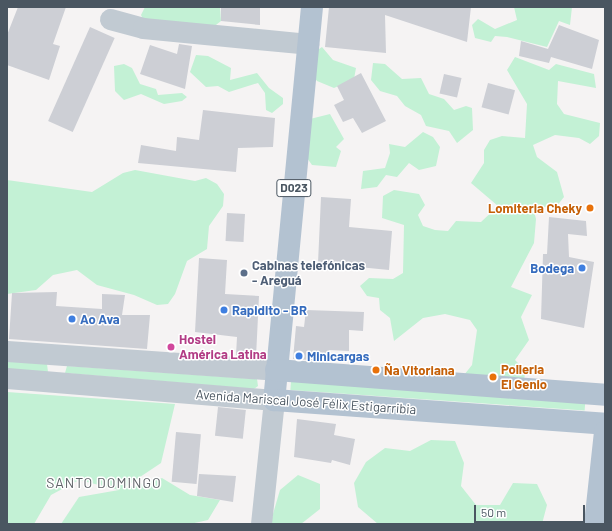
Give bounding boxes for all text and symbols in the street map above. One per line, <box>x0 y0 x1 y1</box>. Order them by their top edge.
road number: D023 <box>276 178 312 198</box>
place label: Lomiteria Cheky <box>488 200 582 216</box>
marker: Lomiteria Cheky <box>585 203 595 213</box>
place label: Cabinas telefónicas - Areguá <box>252 258 365 289</box>
place label: Bodega <box>530 260 574 276</box>
marker: Bodega <box>577 263 587 273</box>
marker: Cabinas telefónicas - Areguá <box>239 268 249 278</box>
place label: Rapidito - BR <box>232 302 307 318</box>
marker: Rapidito - BR <box>219 305 229 315</box>
place label: Ao Ava <box>80 311 120 327</box>
marker: Ao Ava <box>67 314 77 324</box>
place label: Hostel América Latina <box>179 332 267 363</box>
marker: Hostel América Latina <box>166 342 176 352</box>
place label: Minicargas <box>307 348 369 364</box>
marker: Minicargas <box>294 351 304 361</box>
place label: Ña Vitoriana <box>384 362 455 378</box>
place label: Polleria El Genio <box>501 362 547 393</box>
marker: Ña Vitoriana <box>371 365 381 375</box>
marker: Polleria El Genio <box>488 372 498 382</box>
street label: Avenida Mariscal José Félix Estigarribia <box>195 387 417 417</box>
district label: SANTO DOMINGO <box>46 475 162 491</box>
scale bar <box>476 497 587 523</box>
text: 50 m <box>481 505 506 519</box>

